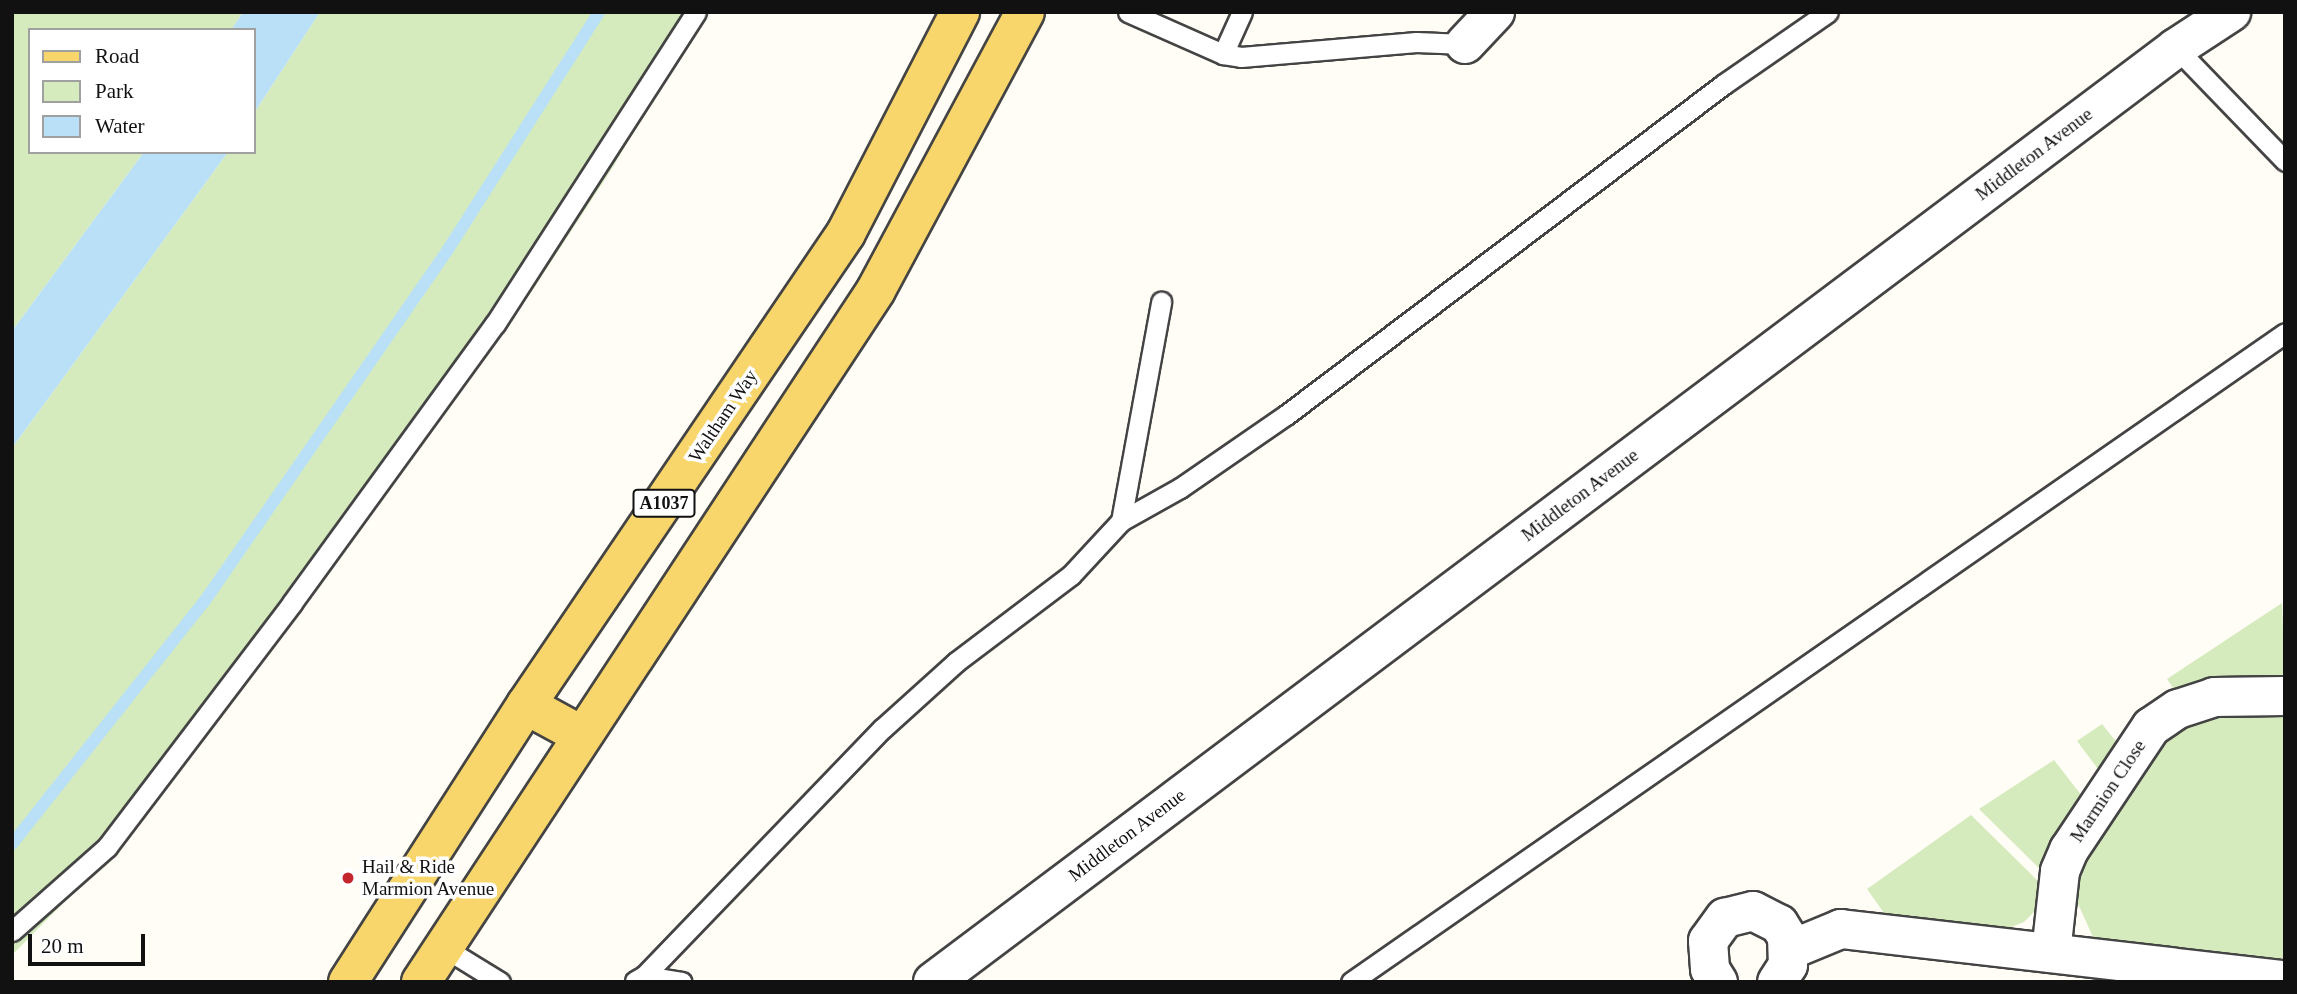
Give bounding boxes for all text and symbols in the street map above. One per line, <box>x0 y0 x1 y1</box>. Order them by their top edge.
legend <box>28 28 256 154</box>
text: Road <box>95 44 139 68</box>
text: Park <box>95 79 134 103</box>
street label: Middleton Avenue <box>1971 102 2097 206</box>
text: Water <box>95 114 145 138</box>
street label: Waltham Way <box>684 365 762 467</box>
street label: Middleton Avenue <box>1517 443 1643 547</box>
road number: A1037 <box>632 489 696 518</box>
street label: Marmion Close <box>2065 735 2151 847</box>
street label: Middleton Avenue <box>1064 783 1190 887</box>
place label: Hail & Ride Marmion Avenue <box>362 856 495 900</box>
marker: Hail & Ride Marmion Avenue <box>340 870 356 886</box>
scale bar <box>32 920 149 964</box>
text: 20 m <box>41 934 84 958</box>

